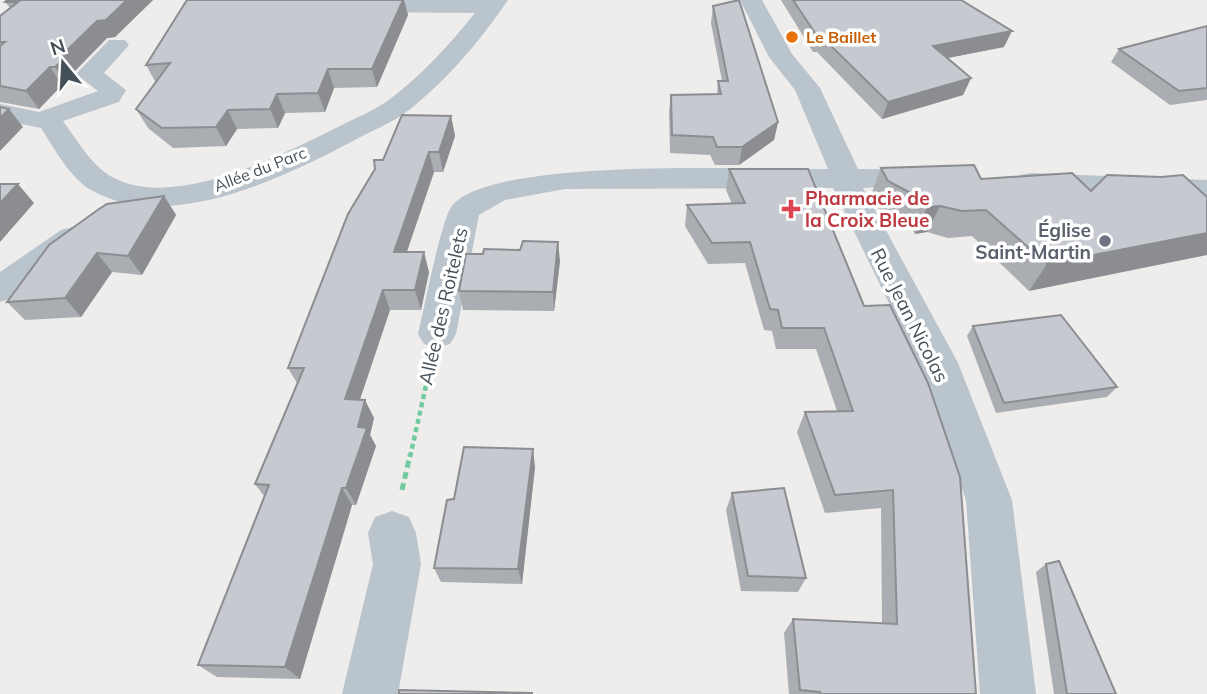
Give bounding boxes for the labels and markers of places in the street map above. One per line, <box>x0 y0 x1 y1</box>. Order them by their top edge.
place label: Le Baillet <box>806 27 876 47</box>
marker: Le Baillet <box>784 29 800 45</box>
place label: Pharmacie de la Croix Bleue <box>805 186 930 232</box>
marker: Pharmacie de la Croix Bleue <box>783 201 799 217</box>
place label: Église Saint-Martin <box>975 218 1091 264</box>
marker: Église Saint-Martin <box>1097 233 1113 249</box>

